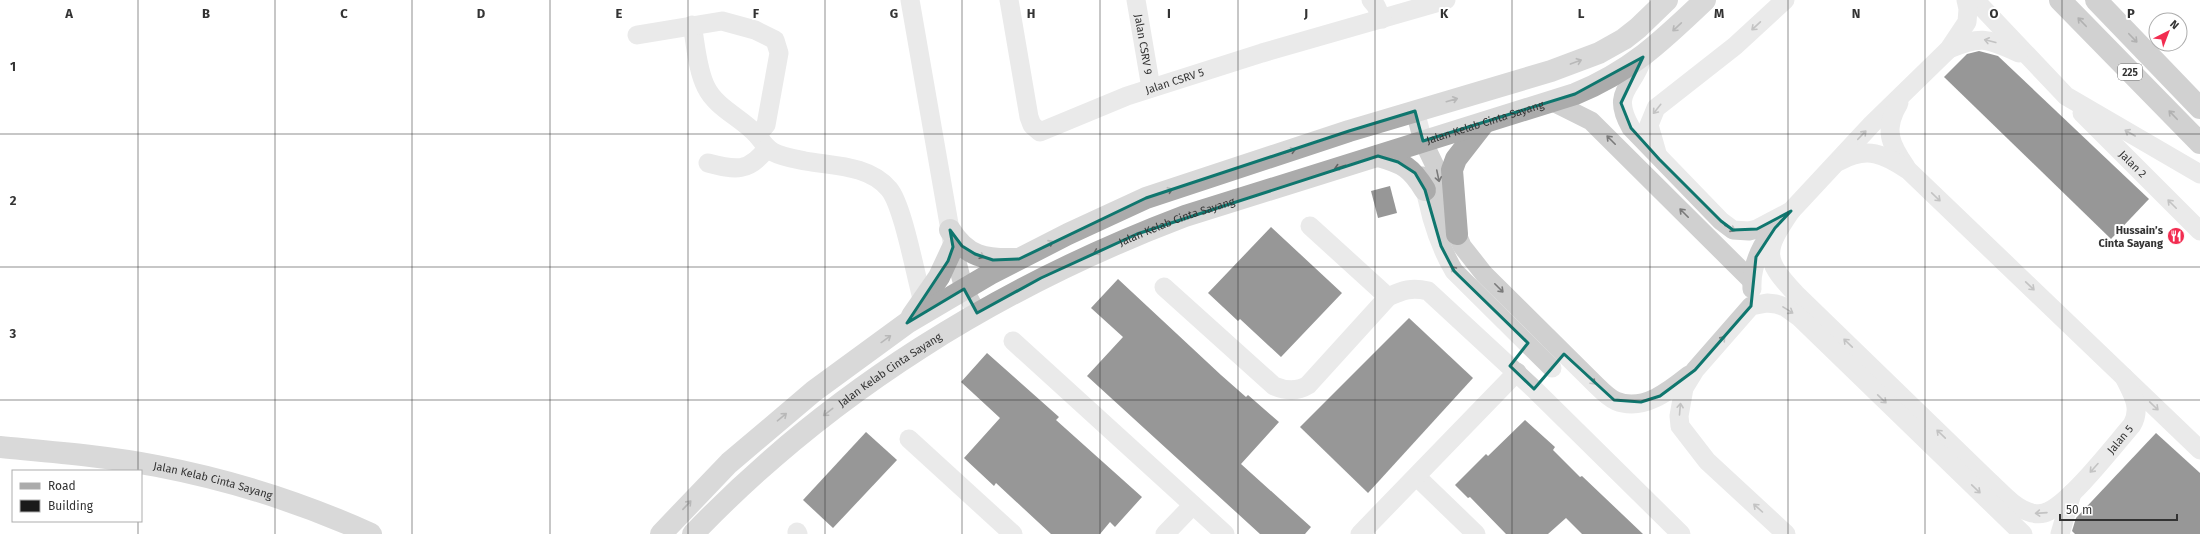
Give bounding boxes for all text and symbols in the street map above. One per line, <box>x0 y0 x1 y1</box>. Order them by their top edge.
text: A <box>64 6 73 21</box>
text: B <box>202 6 210 21</box>
text: C <box>340 6 348 21</box>
text: D <box>477 6 486 21</box>
text: E <box>616 6 623 21</box>
text: F <box>753 6 760 21</box>
text: G <box>890 6 898 21</box>
text: H <box>1027 6 1035 21</box>
text: I <box>1167 6 1171 21</box>
text: J <box>1303 6 1308 21</box>
text: K <box>1440 6 1449 21</box>
text: L <box>1578 6 1585 21</box>
text: M <box>1714 6 1724 21</box>
text: N <box>1852 6 1860 21</box>
text: O <box>1990 6 1999 21</box>
text: P <box>2127 6 2135 21</box>
north arrow <box>2148 12 2188 52</box>
street label: Jalan CSRV 9 <box>1132 13 1155 76</box>
one-way arrow <box>2077 17 2087 27</box>
text: N <box>2167 18 2181 32</box>
one-way arrow <box>1672 22 1682 32</box>
one-way arrow <box>1751 22 1762 31</box>
one-way arrow <box>2128 33 2138 43</box>
one-way arrow <box>1983 37 1996 44</box>
one-way arrow <box>1570 57 1582 65</box>
text: 1 <box>10 59 16 74</box>
road number: 225 <box>2118 64 2142 80</box>
street label: Jalan CSRV 5 <box>1144 66 1206 97</box>
one-way arrow <box>1445 96 1458 103</box>
street label: Jalan Kelab Cinta Sayang <box>1425 98 1546 147</box>
one-way arrow <box>1652 104 1661 115</box>
one-way arrow <box>2168 110 2178 120</box>
one-way arrow <box>2124 129 2136 136</box>
one-way arrow <box>1857 130 1867 140</box>
one-way arrow <box>1606 135 1616 145</box>
one-way arrow <box>1284 147 1297 154</box>
street label: Jalan 2 <box>2116 148 2149 181</box>
one-way arrow <box>1334 164 1347 171</box>
one-way arrow <box>1434 170 1442 183</box>
one-way arrow <box>1160 187 1172 195</box>
one-way arrow <box>1931 192 1941 202</box>
text: 2 <box>10 193 17 208</box>
street label: Jalan Kelab Cinta Sayang <box>1117 195 1237 249</box>
one-way arrow <box>2167 199 2177 209</box>
one-way arrow <box>1679 208 1689 218</box>
one-way arrow <box>1724 224 1736 232</box>
place label: Hussain’s Cinta Sayang <box>2098 224 2164 250</box>
restaurant icon: Hussain’s Cinta Sayang <box>2166 226 2186 246</box>
one-way arrow <box>1042 240 1054 247</box>
one-way arrow <box>1093 248 1105 255</box>
one-way arrow <box>972 252 984 260</box>
one-way arrow <box>1451 265 1460 276</box>
one-way arrow <box>2025 282 2035 291</box>
one-way arrow <box>1494 284 1504 293</box>
one-way arrow <box>1782 306 1794 314</box>
text: 3 <box>9 326 17 341</box>
street label: Jalan Kelab Cinta Sayang <box>836 330 944 410</box>
one-way arrow <box>880 334 891 343</box>
one-way arrow <box>1716 336 1725 346</box>
one-way arrow <box>1844 339 1854 348</box>
one-way arrow <box>1586 375 1596 385</box>
one-way arrow <box>1877 394 1887 403</box>
one-way arrow <box>2149 401 2159 410</box>
one-way arrow <box>1676 403 1683 416</box>
one-way arrow <box>823 408 834 417</box>
one-way arrow <box>777 412 788 421</box>
street label: Jalan 5 <box>2105 422 2136 457</box>
one-way arrow <box>1936 429 1946 439</box>
street label: Jalan Kelab Cinta Sayang <box>152 459 274 502</box>
one-way arrow <box>2090 462 2099 472</box>
legend <box>12 470 142 522</box>
text: Road <box>48 479 76 493</box>
one-way arrow <box>1971 484 1981 494</box>
scale bar <box>2060 496 2177 522</box>
text: Building <box>48 499 94 513</box>
one-way arrow <box>683 500 692 511</box>
one-way arrow <box>1752 503 1763 512</box>
text: 50 m <box>2066 503 2092 517</box>
one-way arrow <box>2035 509 2048 516</box>

